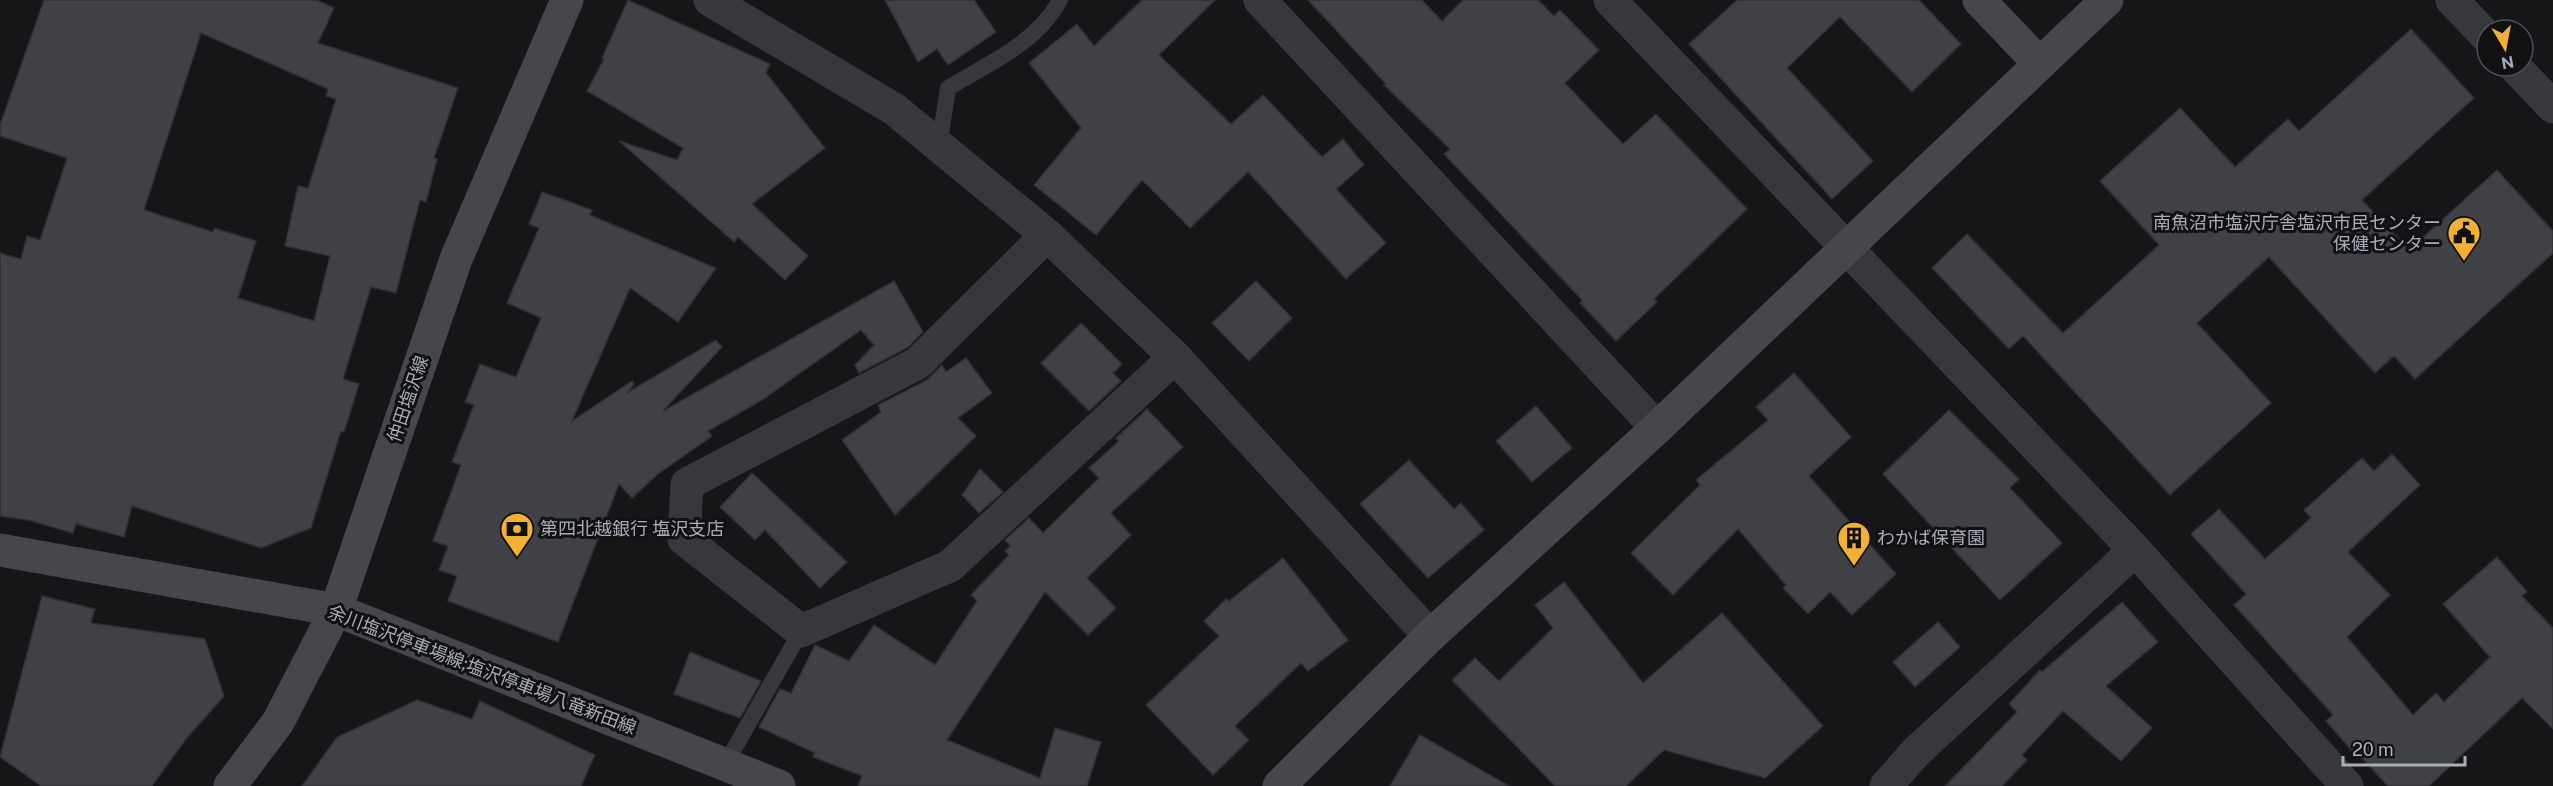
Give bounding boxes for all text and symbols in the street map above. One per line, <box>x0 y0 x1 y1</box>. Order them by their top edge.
north arrow <box>2475 18 2535 78</box>
text: N <box>2500 52 2515 73</box>
place label: 南魚沼市塩沢庁舎塩沢市民センター 保健センター <box>2153 212 2441 254</box>
public building icon: 南魚沼市塩沢庁舎塩沢市民センター 保健センター <box>2446 215 2482 262</box>
street label: 仲田塩沢線 <box>383 353 432 445</box>
bank icon: 第四北越銀行 塩沢支店 <box>499 511 535 558</box>
place label: 第四北越銀行 塩沢支店 <box>540 518 724 539</box>
building icon: わかば保育園 <box>1836 520 1872 567</box>
place label: わかば保育園 <box>1877 527 1985 548</box>
street label: 余川塩沢停車場線;塩沢停車場八竜新田線 <box>325 601 639 738</box>
scale bar <box>2343 729 2464 767</box>
text: 20 m <box>2352 739 2394 760</box>

